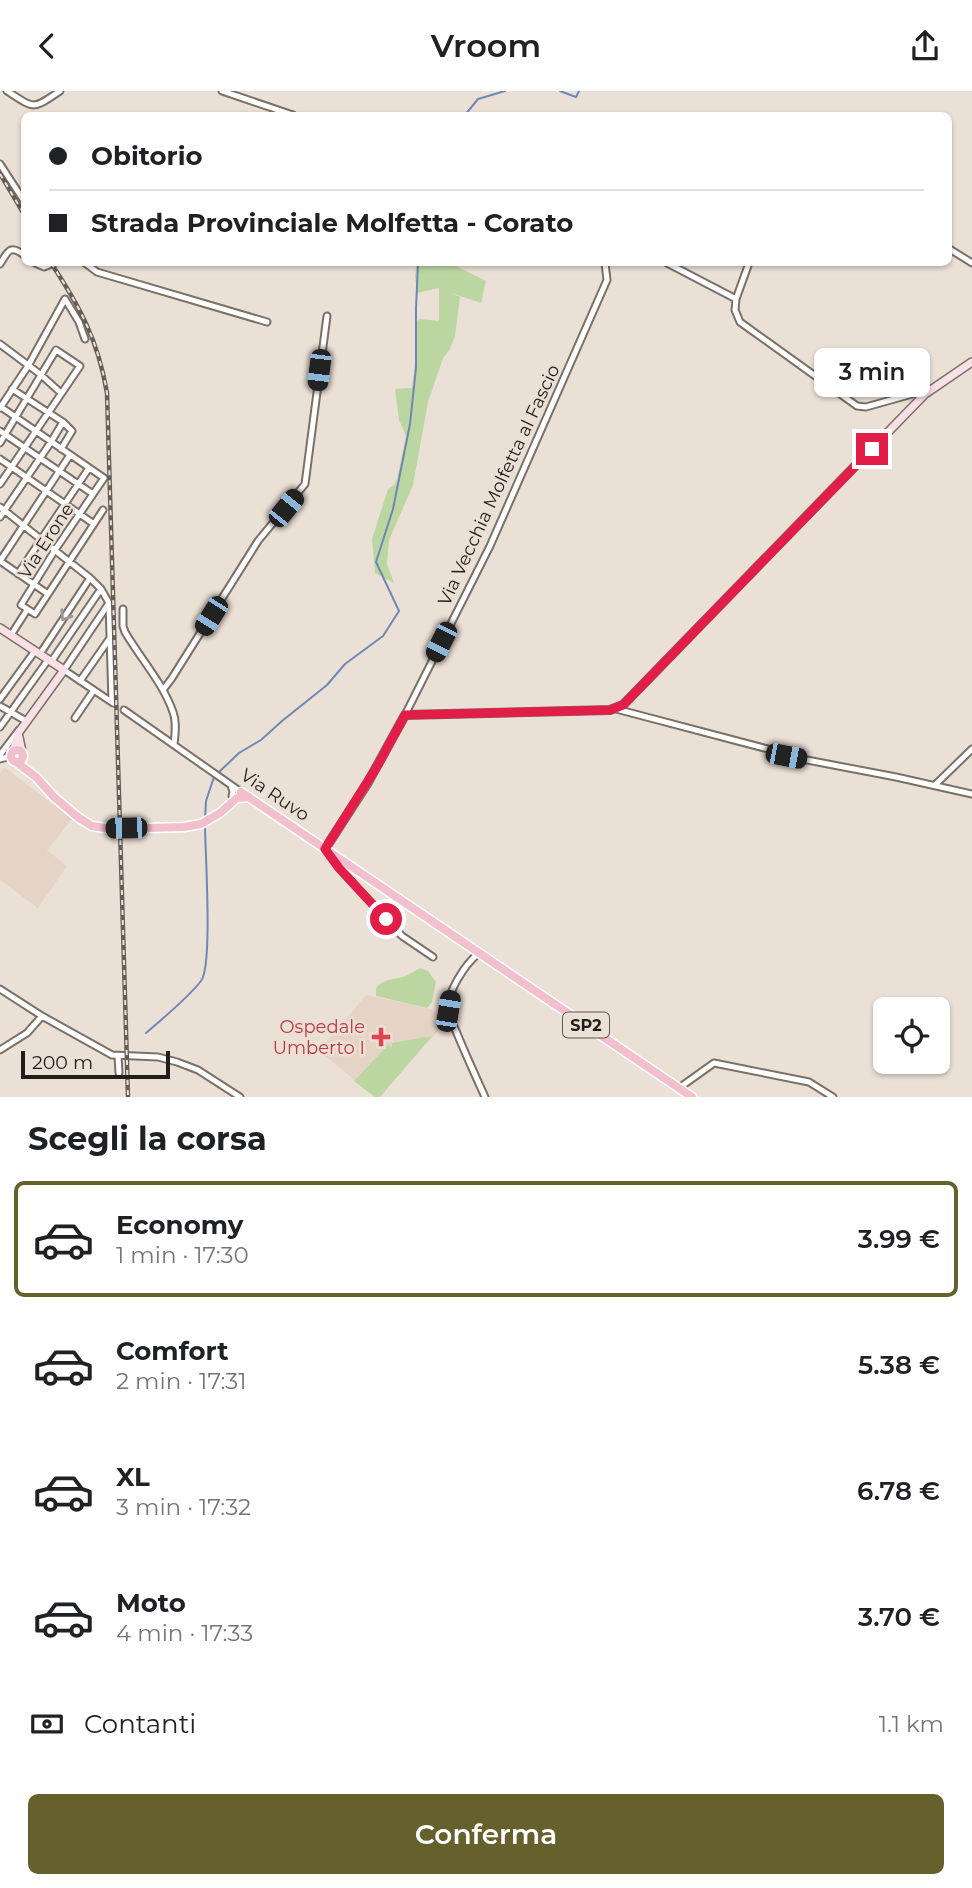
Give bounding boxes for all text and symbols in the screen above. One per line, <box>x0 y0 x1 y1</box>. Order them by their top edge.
text: Vroom <box>431 26 541 65</box>
icon: back <box>28 27 66 65</box>
icon: share <box>906 27 944 65</box>
text: Obitorio <box>91 140 203 172</box>
text: Strada Provinciale Molfetta - Corato <box>91 207 573 239</box>
callout: 3 min <box>814 347 930 397</box>
car <box>307 348 332 392</box>
text: 3 min <box>839 358 905 386</box>
street label: Via Vecchia Molfetta al Fascio <box>433 361 565 609</box>
route end <box>856 433 888 465</box>
car <box>265 485 308 531</box>
street label: Via Erone <box>13 499 79 583</box>
car <box>191 593 232 639</box>
one-way arrow <box>60 608 73 621</box>
car <box>423 619 460 665</box>
car <box>764 742 809 770</box>
street label: Via Ruvo <box>236 764 314 826</box>
car <box>105 817 148 839</box>
route start <box>370 903 402 935</box>
car <box>435 989 462 1033</box>
map controls <box>873 997 950 1074</box>
button: locate <box>873 997 950 1074</box>
road number: SP2 <box>563 1013 609 1037</box>
place label: Ospedale Umberto I <box>273 1016 365 1059</box>
marker: Ospedale Umberto I <box>371 1027 391 1047</box>
scale bar <box>21 1048 170 1080</box>
text: 200 m <box>32 1051 93 1074</box>
text: Scegli la corsa <box>28 1119 267 1158</box>
icon: car <box>32 1208 95 1271</box>
text: Economy <box>116 1209 243 1241</box>
text: 3.99 € <box>858 1223 940 1255</box>
text: 1 min · 17:30 <box>116 1241 249 1269</box>
icon: car <box>32 1334 95 1397</box>
text: Comfort <box>116 1335 228 1367</box>
text: 5.38 € <box>858 1349 940 1381</box>
text: 2 min · 17:31 <box>116 1367 247 1395</box>
icon: car <box>32 1460 95 1523</box>
text: XL <box>116 1461 150 1493</box>
text: 6.78 € <box>857 1475 940 1507</box>
text: 3 min · 17:32 <box>116 1493 251 1521</box>
icon: car <box>32 1586 95 1649</box>
text: Moto <box>116 1587 186 1619</box>
text: 3.70 € <box>858 1601 940 1633</box>
text: 4 min · 17:33 <box>116 1619 253 1647</box>
icon: cash <box>28 1705 66 1743</box>
text: Contanti <box>84 1708 196 1740</box>
text: 1.1 km <box>879 1710 944 1738</box>
button: Conferma <box>28 1794 944 1874</box>

